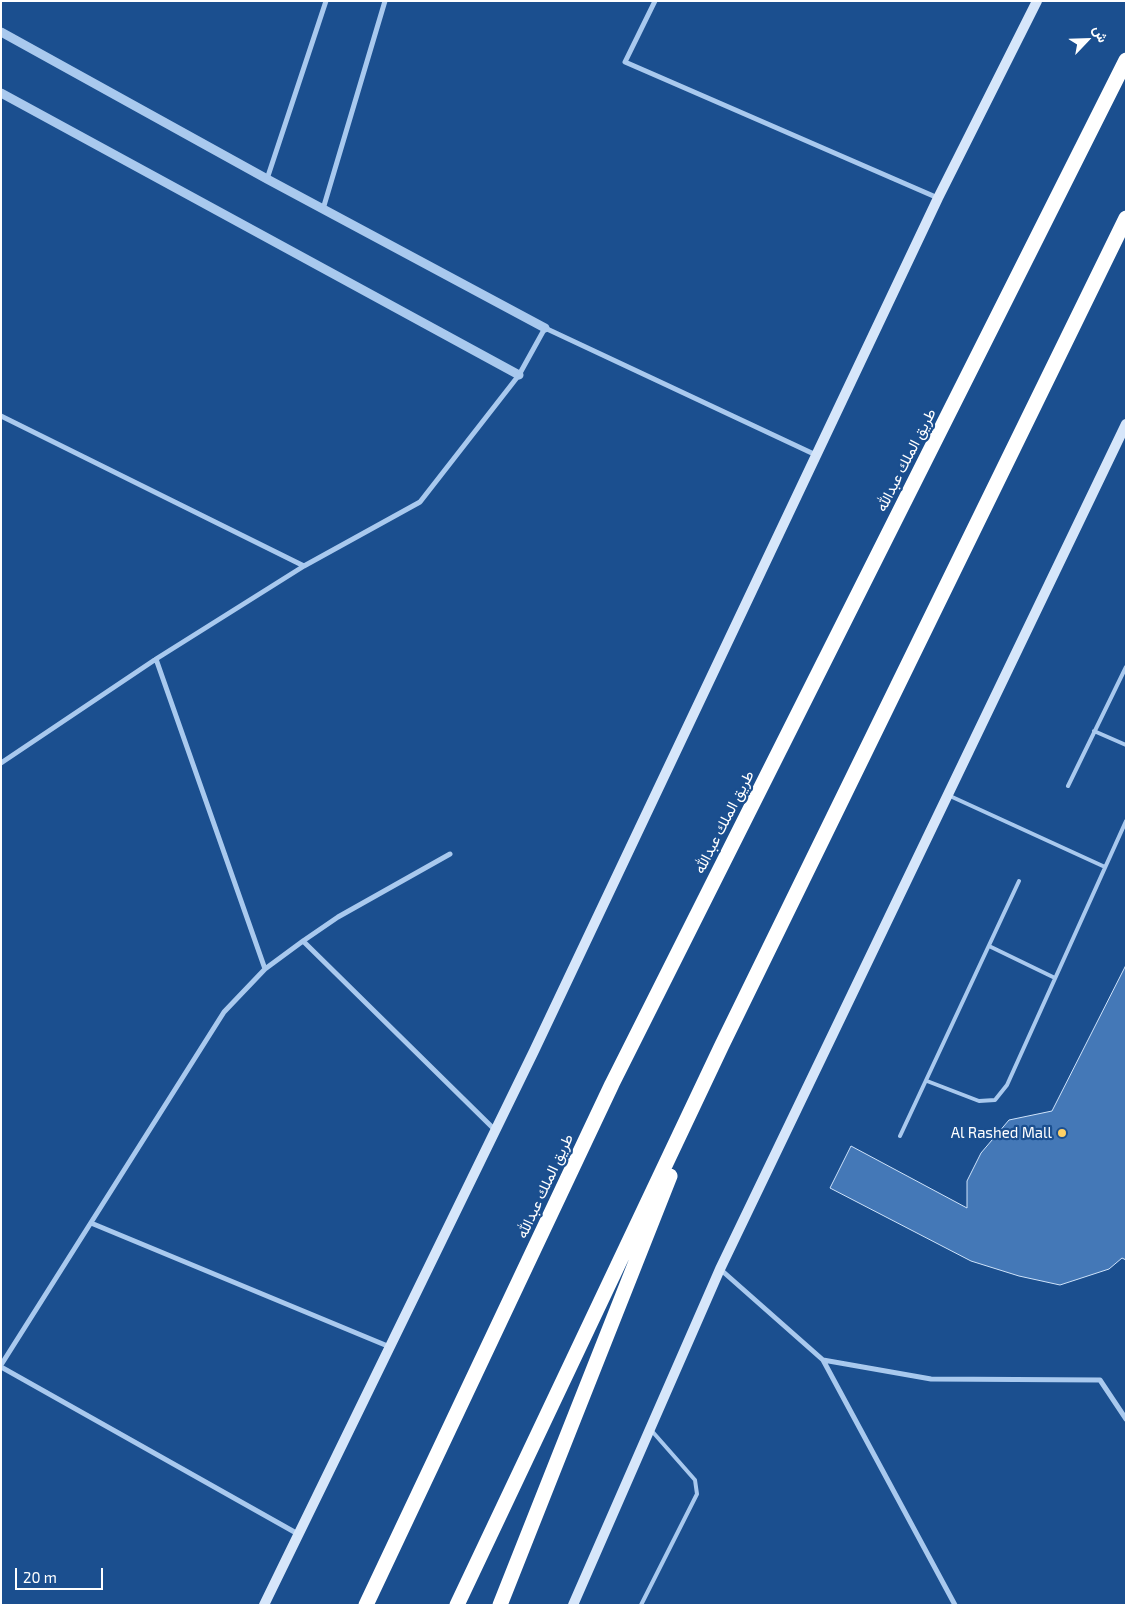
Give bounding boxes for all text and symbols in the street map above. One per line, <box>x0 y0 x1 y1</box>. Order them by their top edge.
north arrow <box>1062 15 1112 65</box>
text: ش <box>1090 23 1112 45</box>
street label: طريق الملك عبدالله <box>872 405 940 515</box>
street label: طريق الملك عبدالله <box>690 767 758 877</box>
place label: Al Rashed Mall <box>951 1124 1052 1142</box>
marker: Al Rashed Mall <box>1056 1127 1068 1139</box>
street label: طريق الملك عبدالله <box>513 1131 577 1241</box>
scale bar <box>18 1558 105 1590</box>
text: 20 m <box>23 1568 57 1586</box>

